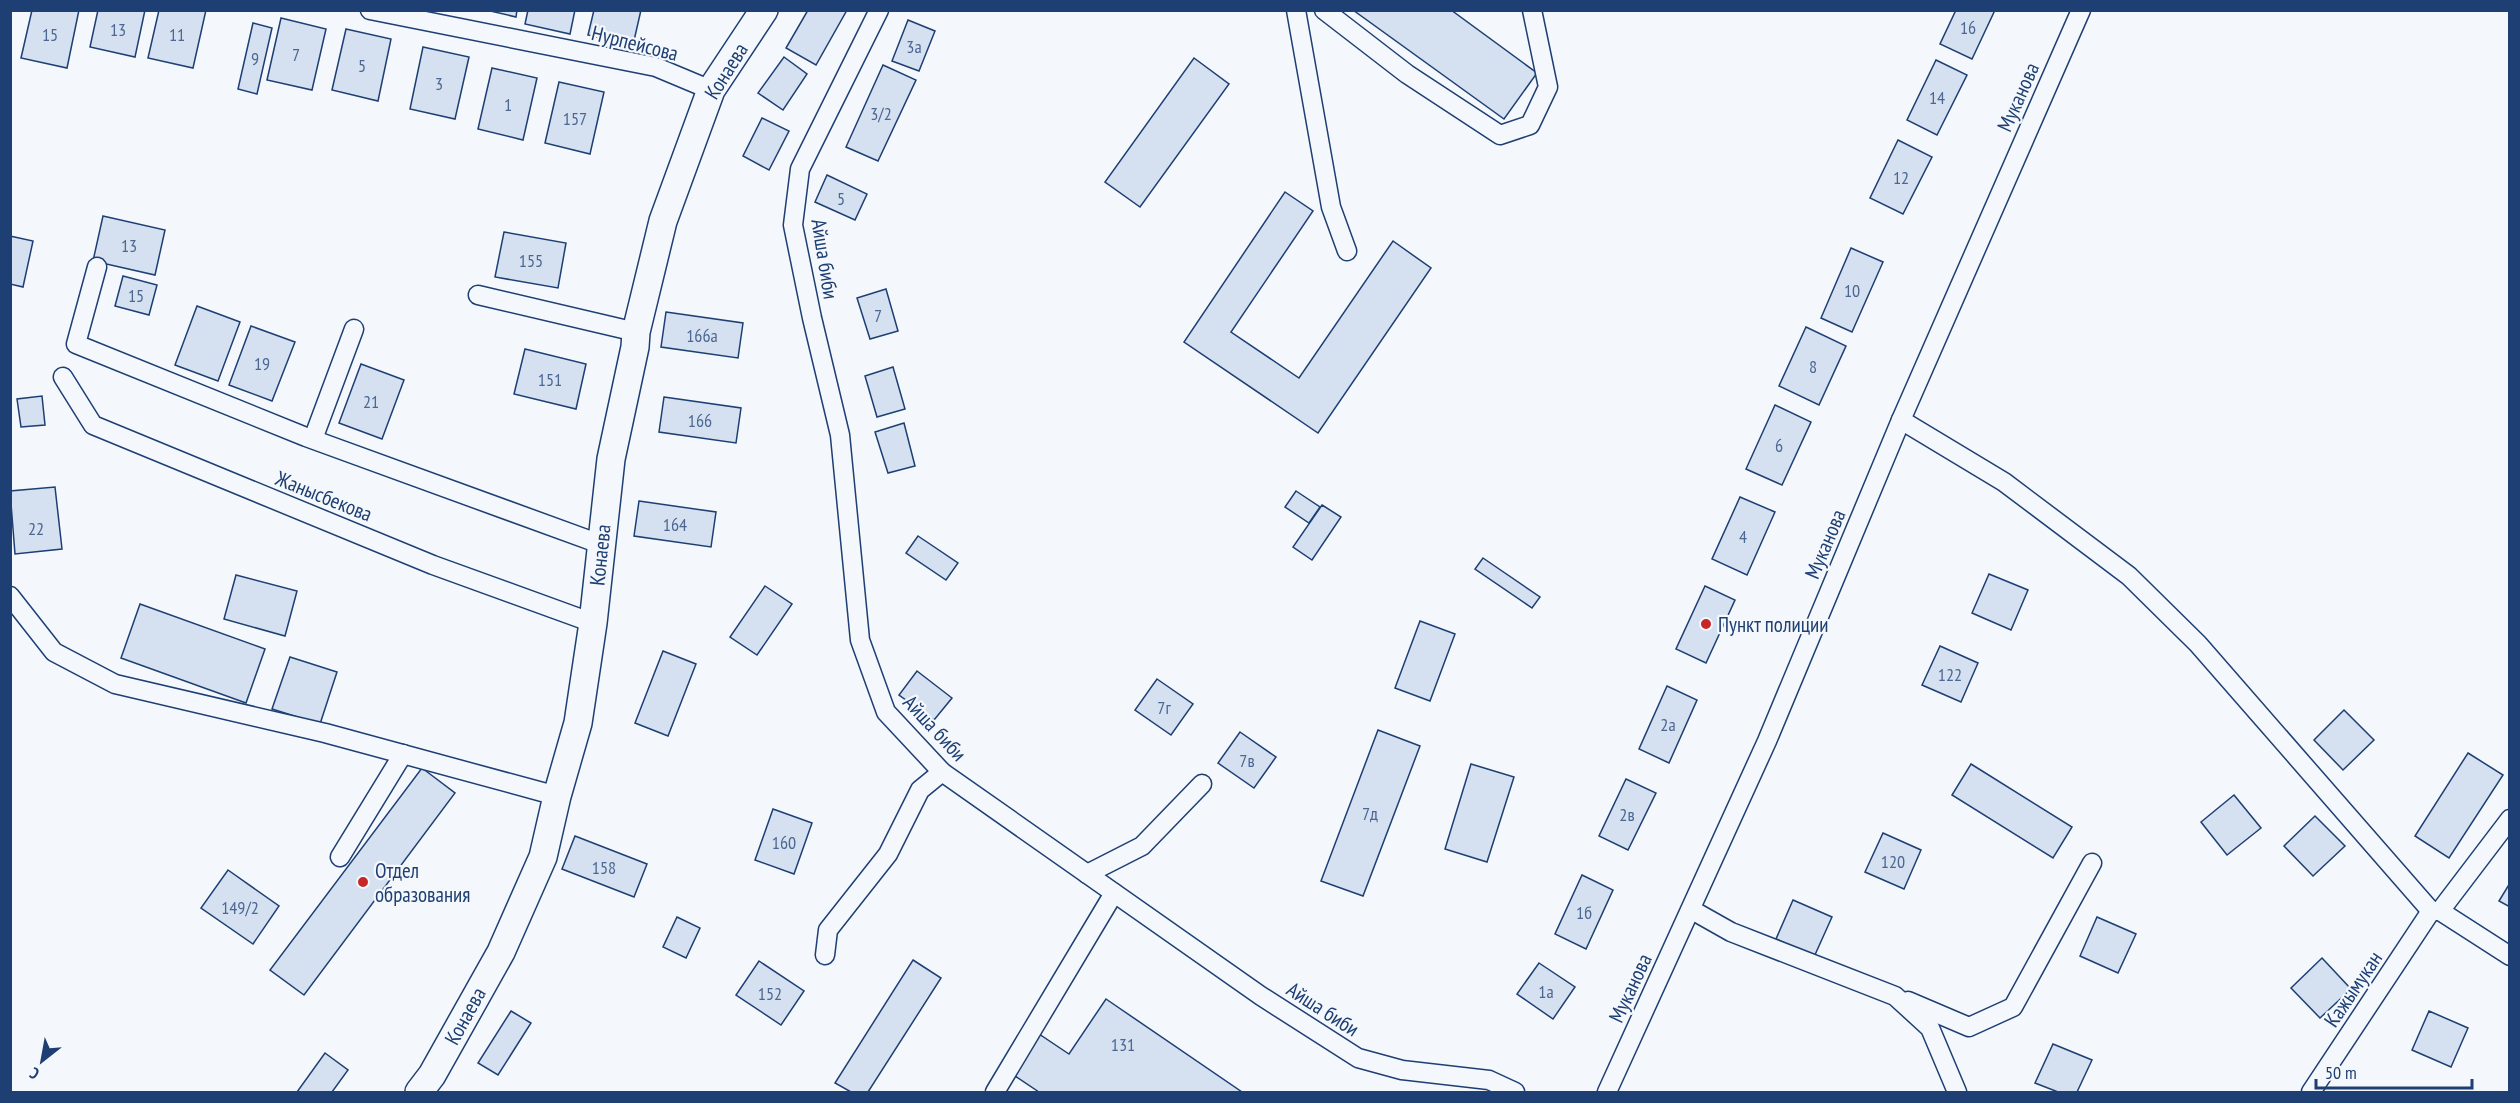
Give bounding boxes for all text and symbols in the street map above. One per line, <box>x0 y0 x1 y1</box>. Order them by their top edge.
house number: 16 <box>1960 16 1976 39</box>
house number: 13 <box>110 18 126 41</box>
street label: Нурпейсова <box>589 19 681 67</box>
house number: 15 <box>42 23 58 46</box>
house number: 11 <box>169 23 185 46</box>
house number: 3а <box>906 35 922 58</box>
street label: Конаева <box>698 38 754 104</box>
house number: 7 <box>292 43 300 66</box>
house number: 9 <box>251 47 259 70</box>
house number: 5 <box>358 54 366 77</box>
street label: Муканова <box>1991 58 2045 136</box>
house number: 3 <box>435 72 443 95</box>
house number: 14 <box>1929 86 1945 109</box>
house number: 1 <box>504 93 512 116</box>
house number: 3/2 <box>870 102 892 125</box>
house number: 157 <box>563 107 587 130</box>
house number: 12 <box>1893 166 1909 189</box>
house number: 5 <box>837 187 845 210</box>
street label: Айша биби <box>805 217 845 301</box>
house number: 13 <box>121 234 137 257</box>
house number: 155 <box>519 249 543 272</box>
house number: 10 <box>1844 279 1860 302</box>
house number: 15 <box>128 284 144 307</box>
house number: 7 <box>874 304 882 327</box>
house number: 166а <box>686 324 718 347</box>
house number: 19 <box>254 352 270 375</box>
house number: 8 <box>1809 355 1817 378</box>
house number: 151 <box>538 368 562 391</box>
house number: 21 <box>363 390 379 413</box>
house number: 166 <box>688 409 712 432</box>
house number: 6 <box>1775 434 1783 457</box>
street label: Жанысбекова <box>271 464 376 528</box>
street label: Муканова <box>1798 505 1852 583</box>
house number: 164 <box>663 513 687 536</box>
house number: 22 <box>28 517 44 540</box>
street label: Конаева <box>583 523 617 587</box>
house number: 4 <box>1739 525 1747 548</box>
place label: Пункт полиции <box>1718 611 1828 638</box>
marker: Пункт полиции <box>1699 617 1713 631</box>
house number: 122 <box>1938 663 1962 686</box>
street label: Айша биби <box>897 689 973 767</box>
house number: 7г <box>1157 696 1171 719</box>
house number: 2а <box>1660 713 1676 736</box>
house number: 7в <box>1239 749 1255 772</box>
house number: 7д <box>1362 802 1378 825</box>
house number: 2в <box>1619 803 1635 826</box>
house number: 160 <box>772 831 796 854</box>
house number: 120 <box>1881 850 1905 873</box>
house number: 158 <box>592 856 616 879</box>
place label: Отдел образования <box>375 857 470 908</box>
marker: Отдел образования <box>356 875 370 889</box>
house number: 149/2 <box>221 896 259 919</box>
house number: 1б <box>1576 901 1592 924</box>
street label: Кажымукан <box>2318 946 2388 1032</box>
street label: Муканова <box>1602 949 1658 1027</box>
street label: Айша биби <box>1282 976 1364 1042</box>
house number: 1а <box>1538 980 1554 1003</box>
house number: 152 <box>758 982 782 1005</box>
street label: Конаева <box>438 983 492 1049</box>
north arrow <box>12 1031 72 1091</box>
house number: 131 <box>1111 1033 1135 1056</box>
scale bar <box>2316 1052 2472 1090</box>
text: 50 m <box>2325 1061 2357 1084</box>
text: С <box>25 1063 43 1084</box>

